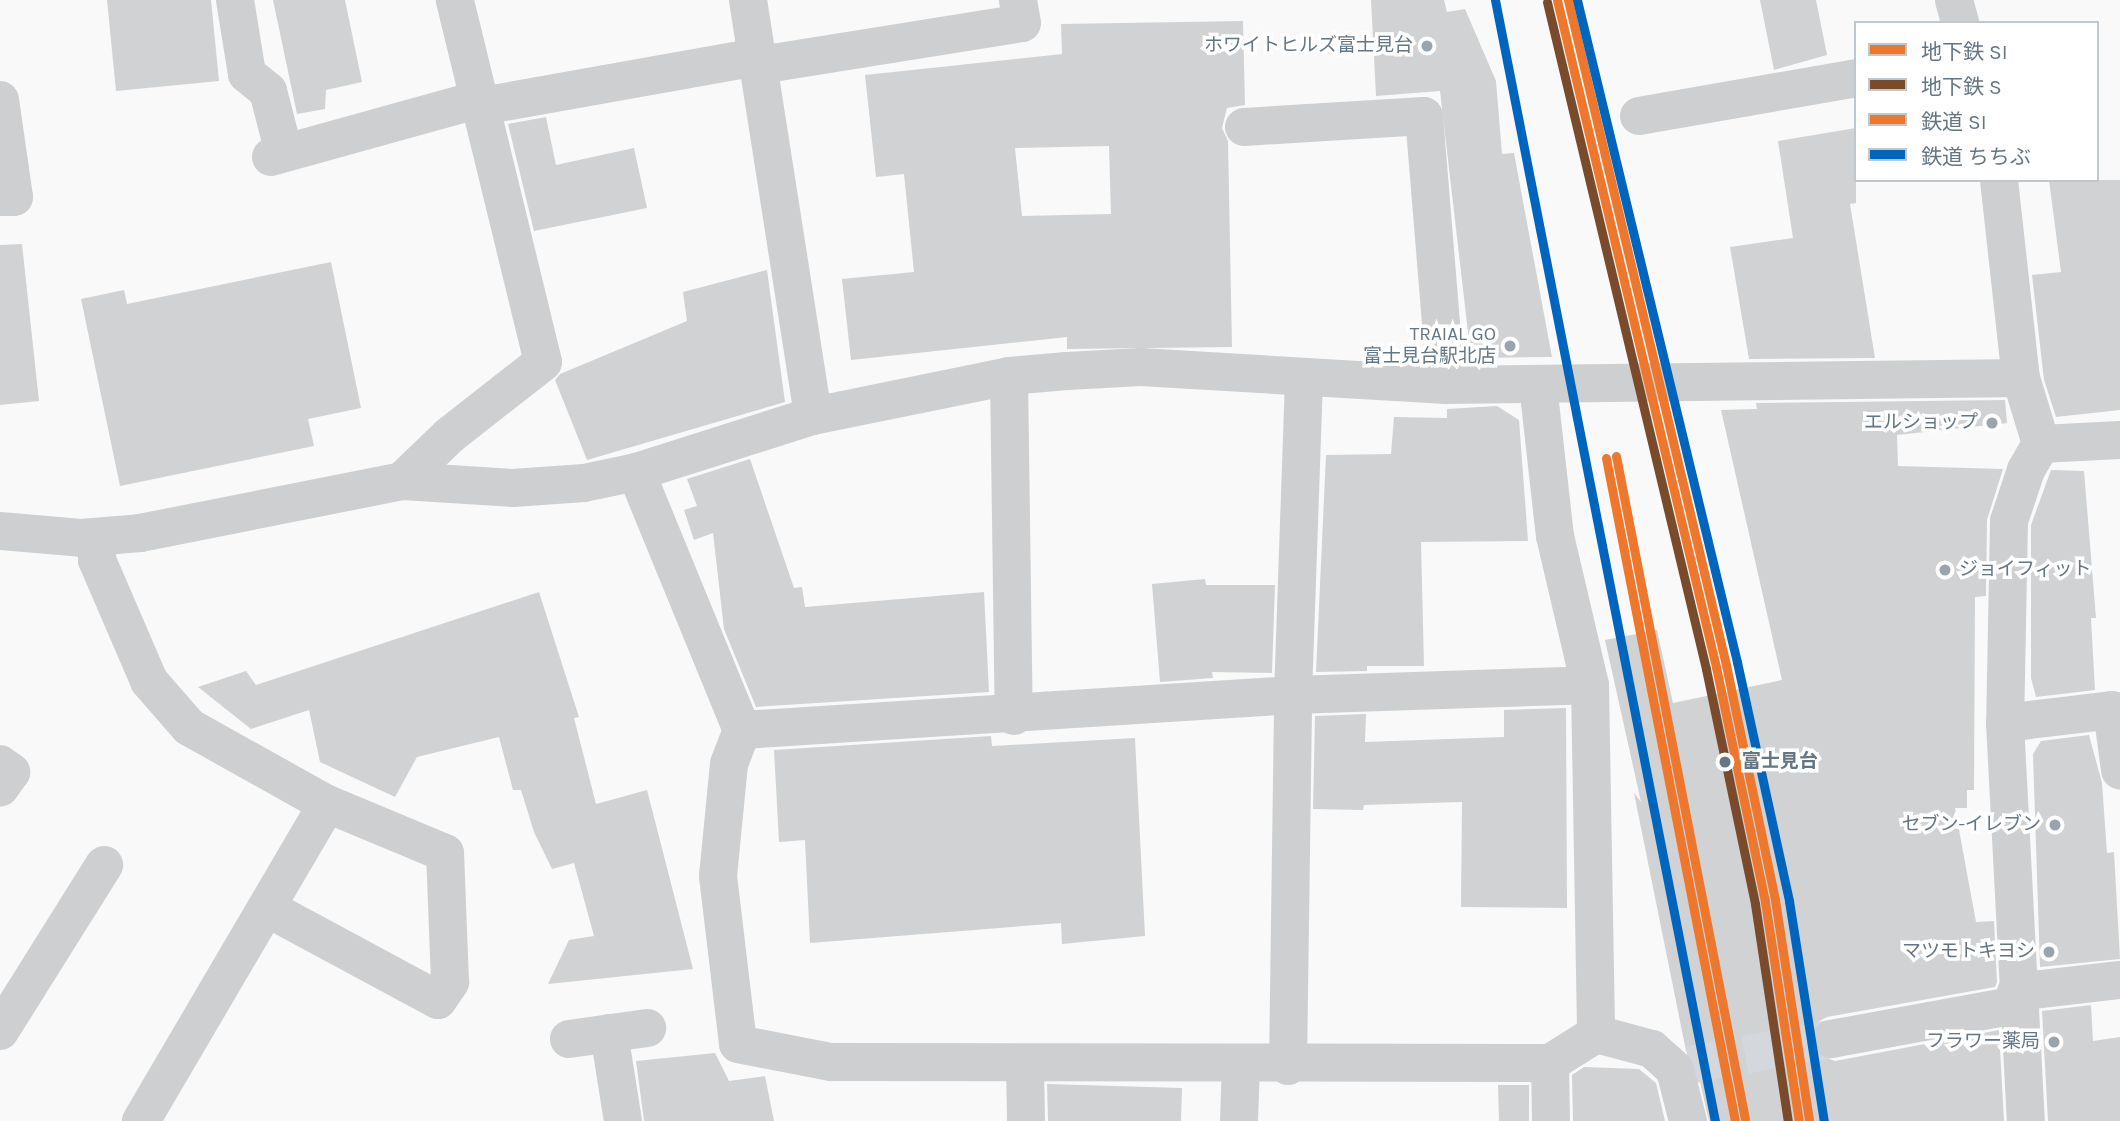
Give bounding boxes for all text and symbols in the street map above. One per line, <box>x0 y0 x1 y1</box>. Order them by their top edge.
legend <box>1854 21 2099 182</box>
place label: ホワイトヒルズ富士見台 <box>1204 35 1413 57</box>
marker: ホワイトヒルズ富士見台 <box>1419 38 1435 54</box>
text: 地下鉄 SI <box>1921 40 2008 64</box>
text: 地下鉄 S <box>1921 75 2002 99</box>
text: 鉄道 SI <box>1921 110 1987 134</box>
text: 鉄道 ちちぶ <box>1921 145 2031 169</box>
place label: TRAIAL GO 富士見台駅北店 <box>1363 324 1496 368</box>
marker: TRAIAL GO 富士見台駅北店 <box>1502 338 1518 354</box>
place label: エルショップ <box>1864 412 1978 434</box>
marker: エルショップ <box>1984 415 2000 431</box>
place label: ジョイフィット <box>1959 559 2092 581</box>
marker: ジョイフィット <box>1937 562 1953 578</box>
marker: 富士見台 <box>1714 751 1736 773</box>
place label: 富士見台 <box>1742 751 1818 773</box>
place label: セブン-イレブン <box>1901 814 2041 836</box>
marker: セブン-イレブン <box>2047 817 2063 833</box>
place label: マツモトキヨシ <box>1902 941 2035 963</box>
marker: マツモトキヨシ <box>2041 944 2057 960</box>
place label: フラワー薬局 <box>1926 1031 2040 1053</box>
marker: フラワー薬局 <box>2046 1034 2062 1050</box>

